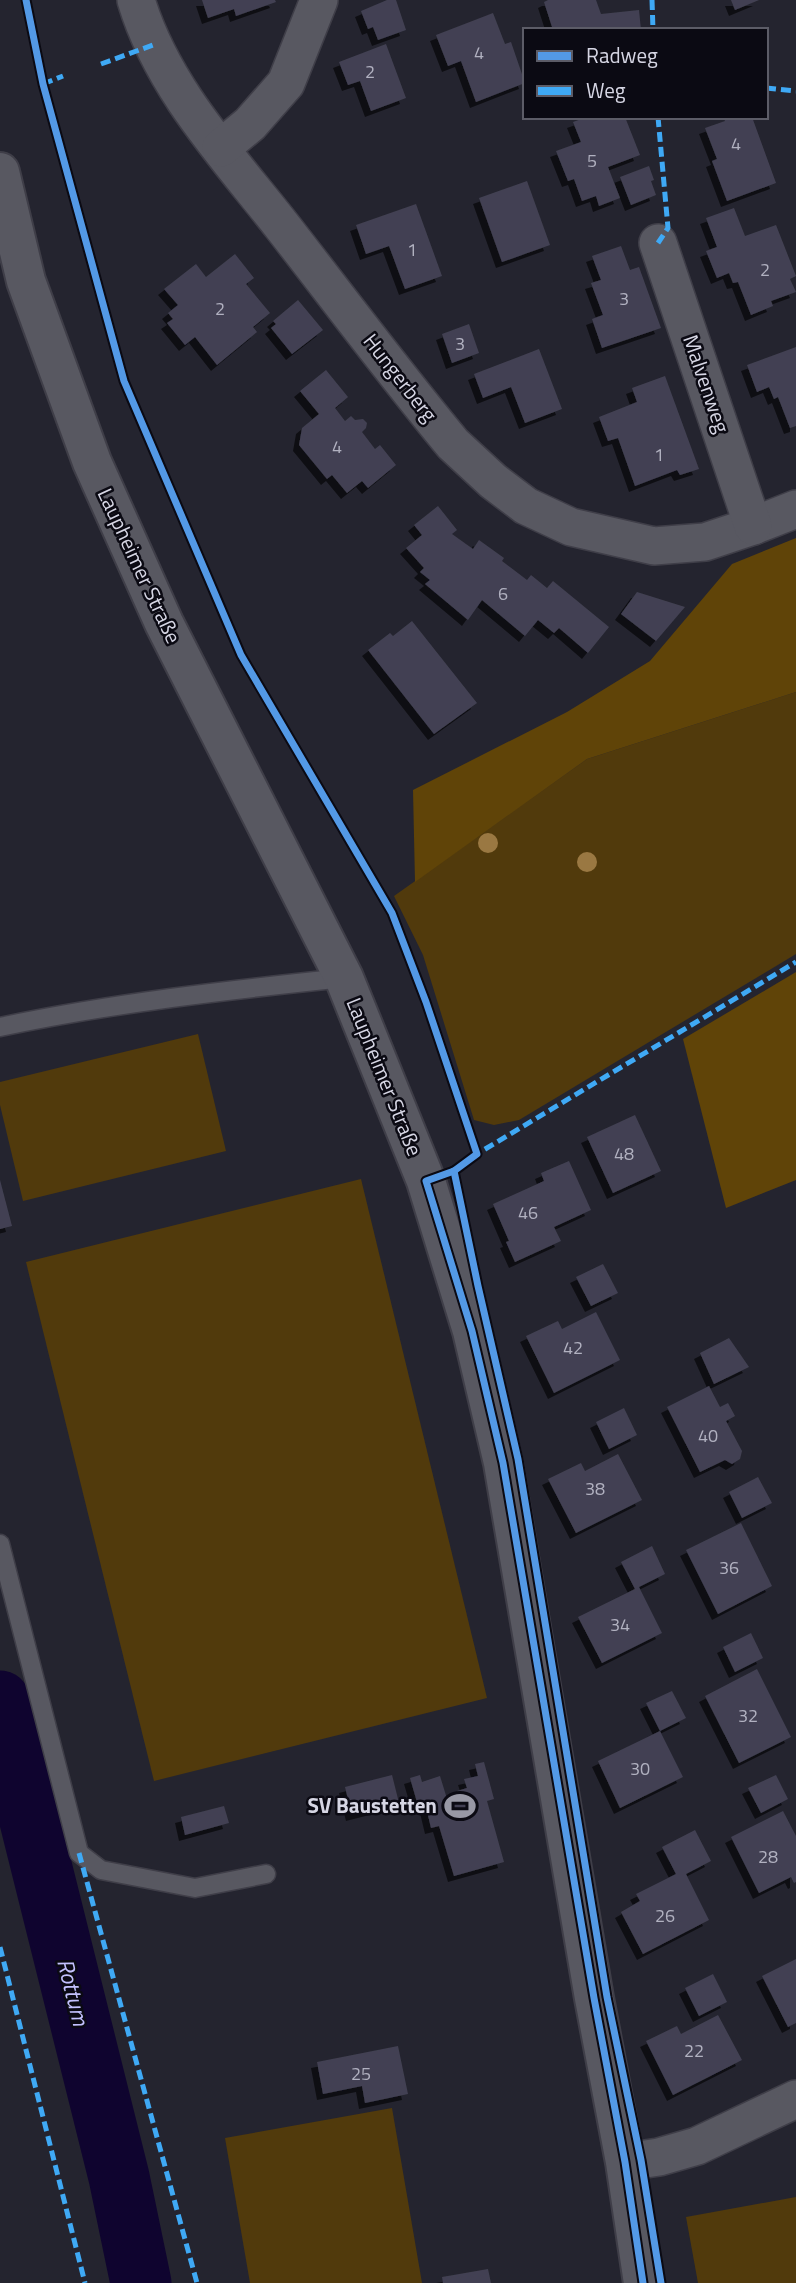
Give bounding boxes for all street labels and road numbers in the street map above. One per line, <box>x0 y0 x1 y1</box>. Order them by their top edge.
street label: Hungerberg <box>356 326 446 429</box>
street label: Malvenweg <box>675 330 739 437</box>
street label: Laupheimer Straße <box>90 483 190 649</box>
street label: Laupheimer Straße <box>339 993 431 1161</box>

